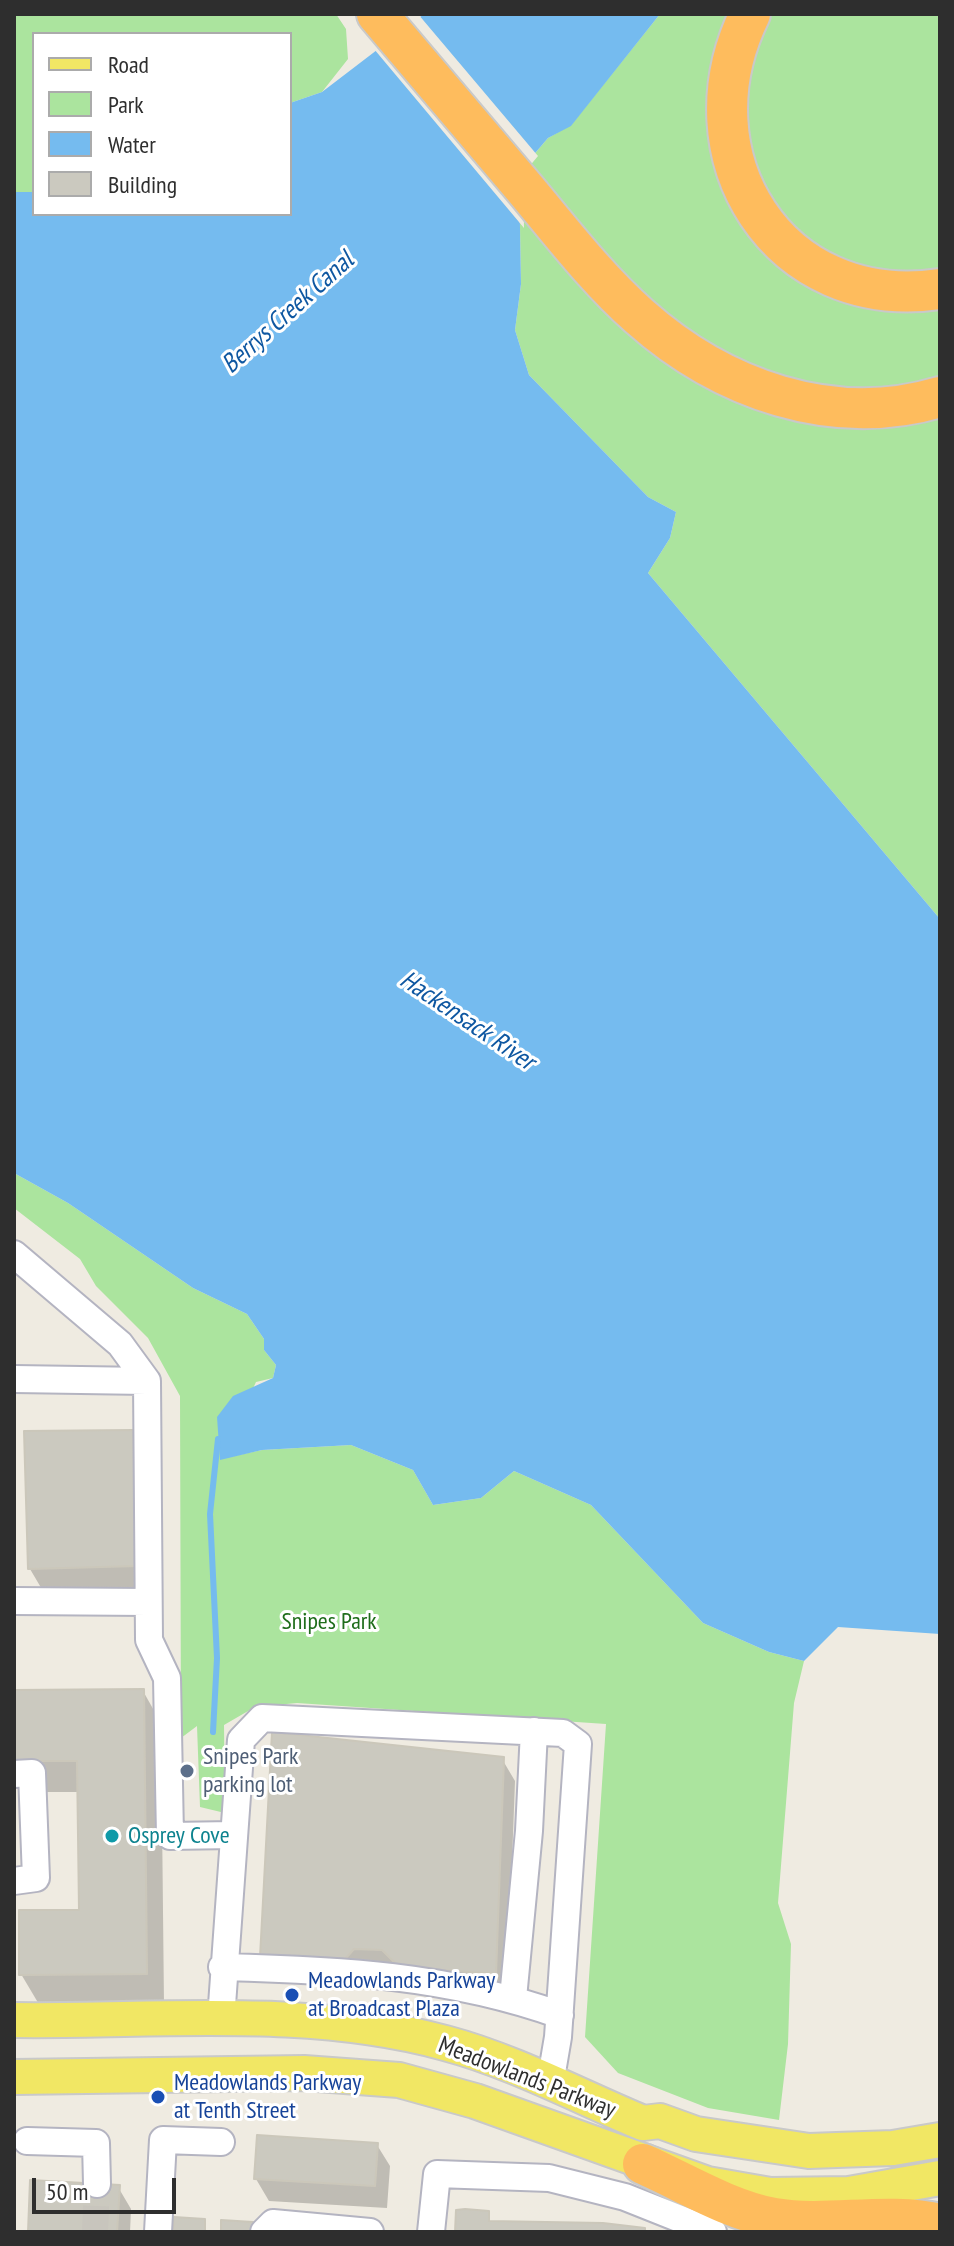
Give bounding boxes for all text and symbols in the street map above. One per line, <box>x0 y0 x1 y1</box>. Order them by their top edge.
legend <box>32 32 292 216</box>
text: Road <box>108 49 149 80</box>
text: Park <box>108 89 144 120</box>
text: Water <box>108 129 156 160</box>
text: Building <box>108 169 177 200</box>
water label: Berrys Creek Canal <box>216 246 360 380</box>
water label: Hackensack River <box>394 965 540 1077</box>
park label: Snipes Park <box>281 1608 377 1636</box>
place label: Snipes Park parking lot <box>203 1743 298 1799</box>
marker: Snipes Park parking lot <box>178 1762 196 1780</box>
place label: Osprey Cove <box>128 1822 230 1850</box>
marker: Osprey Cove <box>103 1827 121 1845</box>
place label: Meadowlands Parkway at Broadcast Plaza <box>308 1967 495 2023</box>
marker: Meadowlands Parkway at Broadcast Plaza <box>283 1986 301 2004</box>
street label: Meadowlands Parkway <box>434 2031 620 2125</box>
place label: Meadowlands Parkway at Tenth Street <box>174 2069 361 2125</box>
marker: Meadowlands Parkway at Tenth Street <box>149 2088 167 2106</box>
scale bar <box>36 2162 180 2212</box>
text: 50 m <box>46 2176 88 2207</box>

